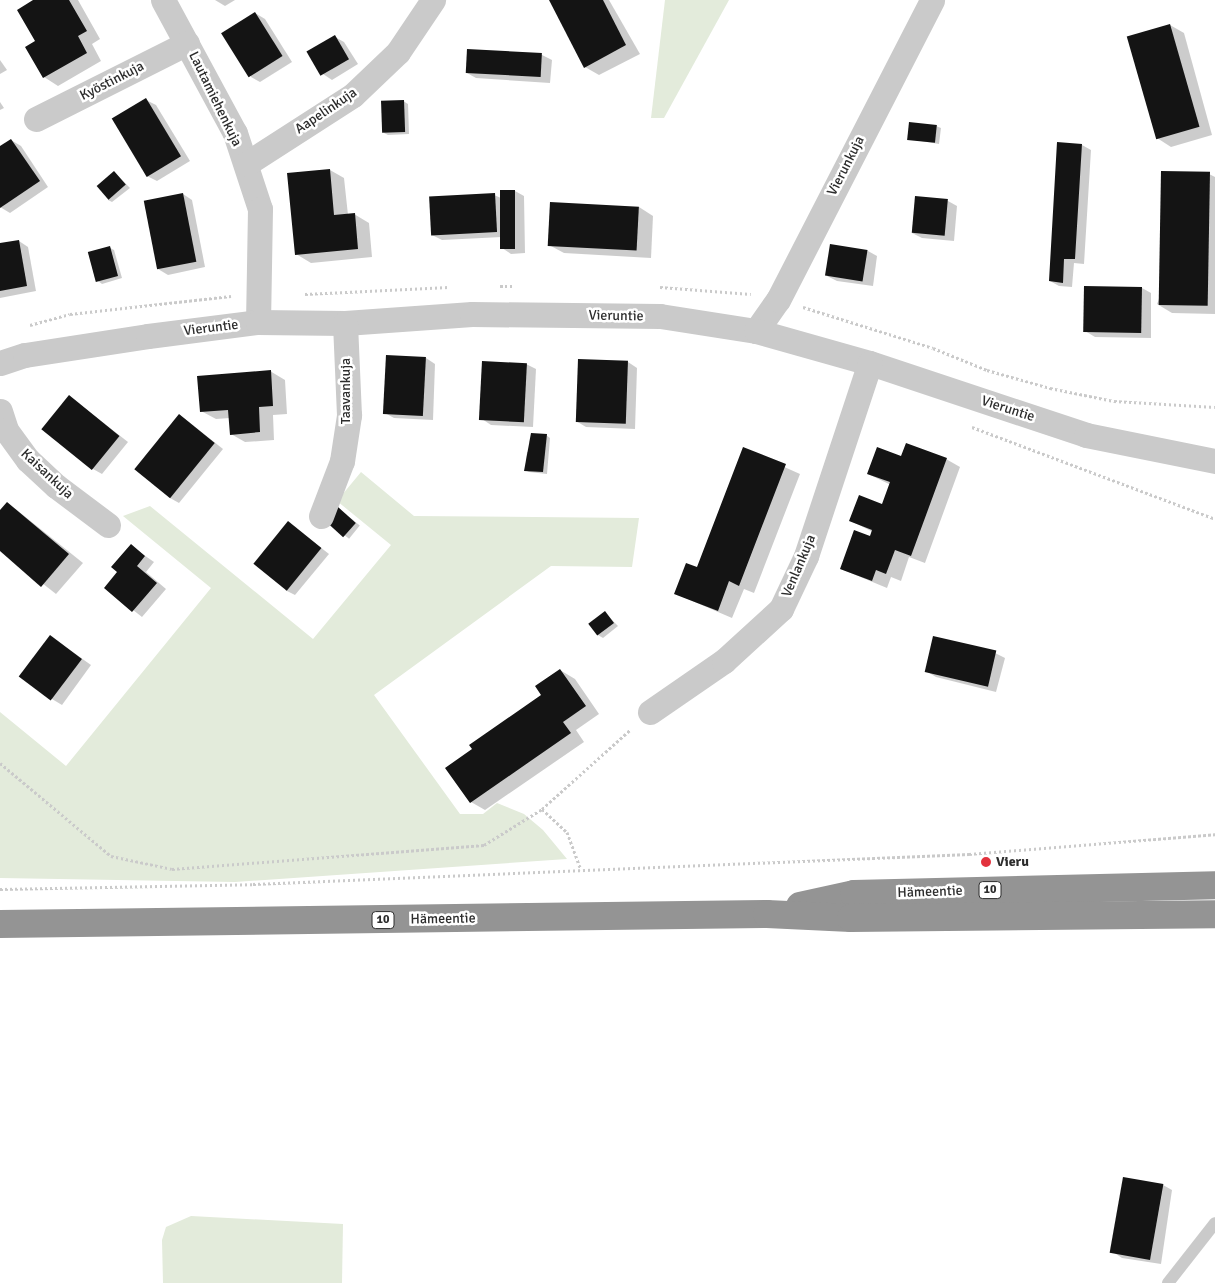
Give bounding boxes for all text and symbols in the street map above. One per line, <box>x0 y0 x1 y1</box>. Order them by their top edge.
street label: Lautamiehenkuja <box>185 49 245 149</box>
street label: Kyöstinkuja <box>77 58 147 104</box>
street label: Aapelinkuja <box>292 84 360 138</box>
street label: Vierunkuja <box>824 133 868 199</box>
street label: Vieruntie <box>588 307 644 325</box>
street label: Vieruntie <box>183 316 239 340</box>
street label: Taavankuja <box>338 358 354 424</box>
street label: Vieruntie <box>979 392 1037 426</box>
street label: Kaisankuja <box>17 446 77 502</box>
street label: Venlankuja <box>778 532 820 600</box>
place label: Vieru <box>996 854 1029 870</box>
marker: Vieru <box>980 856 992 868</box>
road number: 10 <box>978 880 1002 900</box>
street label: Hämeentie <box>897 882 963 902</box>
road number: 10 <box>370 910 396 930</box>
street label: Hämeentie <box>410 910 476 928</box>

